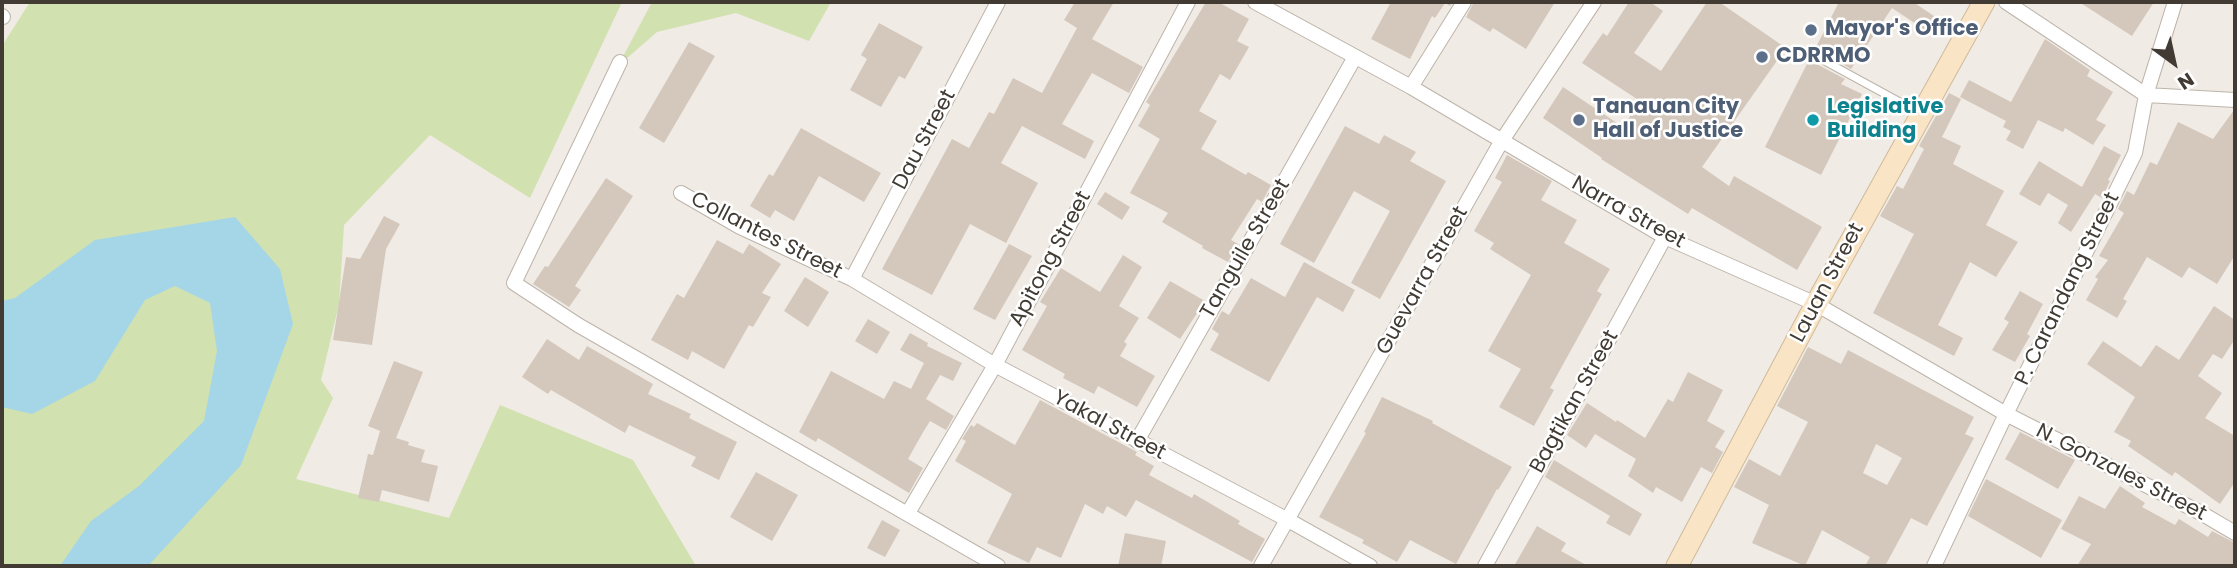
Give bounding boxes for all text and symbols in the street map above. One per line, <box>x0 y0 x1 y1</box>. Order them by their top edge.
place label: Mayor's Office <box>1825 17 1978 43</box>
marker: Mayor's Office <box>1803 22 1819 38</box>
north arrow <box>2139 28 2209 98</box>
place label: CDRRMO <box>1776 44 1870 70</box>
marker: CDRRMO <box>1754 49 1770 65</box>
text: N <box>2172 66 2199 96</box>
street label: Dau Street <box>888 86 962 194</box>
place label: Tanauan City Hall of Justice <box>1593 95 1743 145</box>
place label: Legislative Building <box>1827 95 1943 145</box>
marker: Tanauan City Hall of Justice <box>1571 112 1587 128</box>
marker: Legislative Building <box>1805 112 1821 128</box>
street label: Narra Street <box>1567 171 1689 255</box>
street label: Tanguile Street <box>1196 175 1296 323</box>
street label: Collantes Street <box>686 187 846 285</box>
street label: Apitong Street <box>1005 187 1097 331</box>
street label: P. Carandang Street <box>2010 189 2126 389</box>
street label: Guevarra Street <box>1372 202 1474 360</box>
street label: Lauan Street <box>1786 219 1870 347</box>
street label: Bagtikan Street <box>1525 326 1625 478</box>
street label: Yakal Street <box>1048 386 1170 466</box>
street label: N. Gonzales Street <box>2032 419 2210 527</box>

